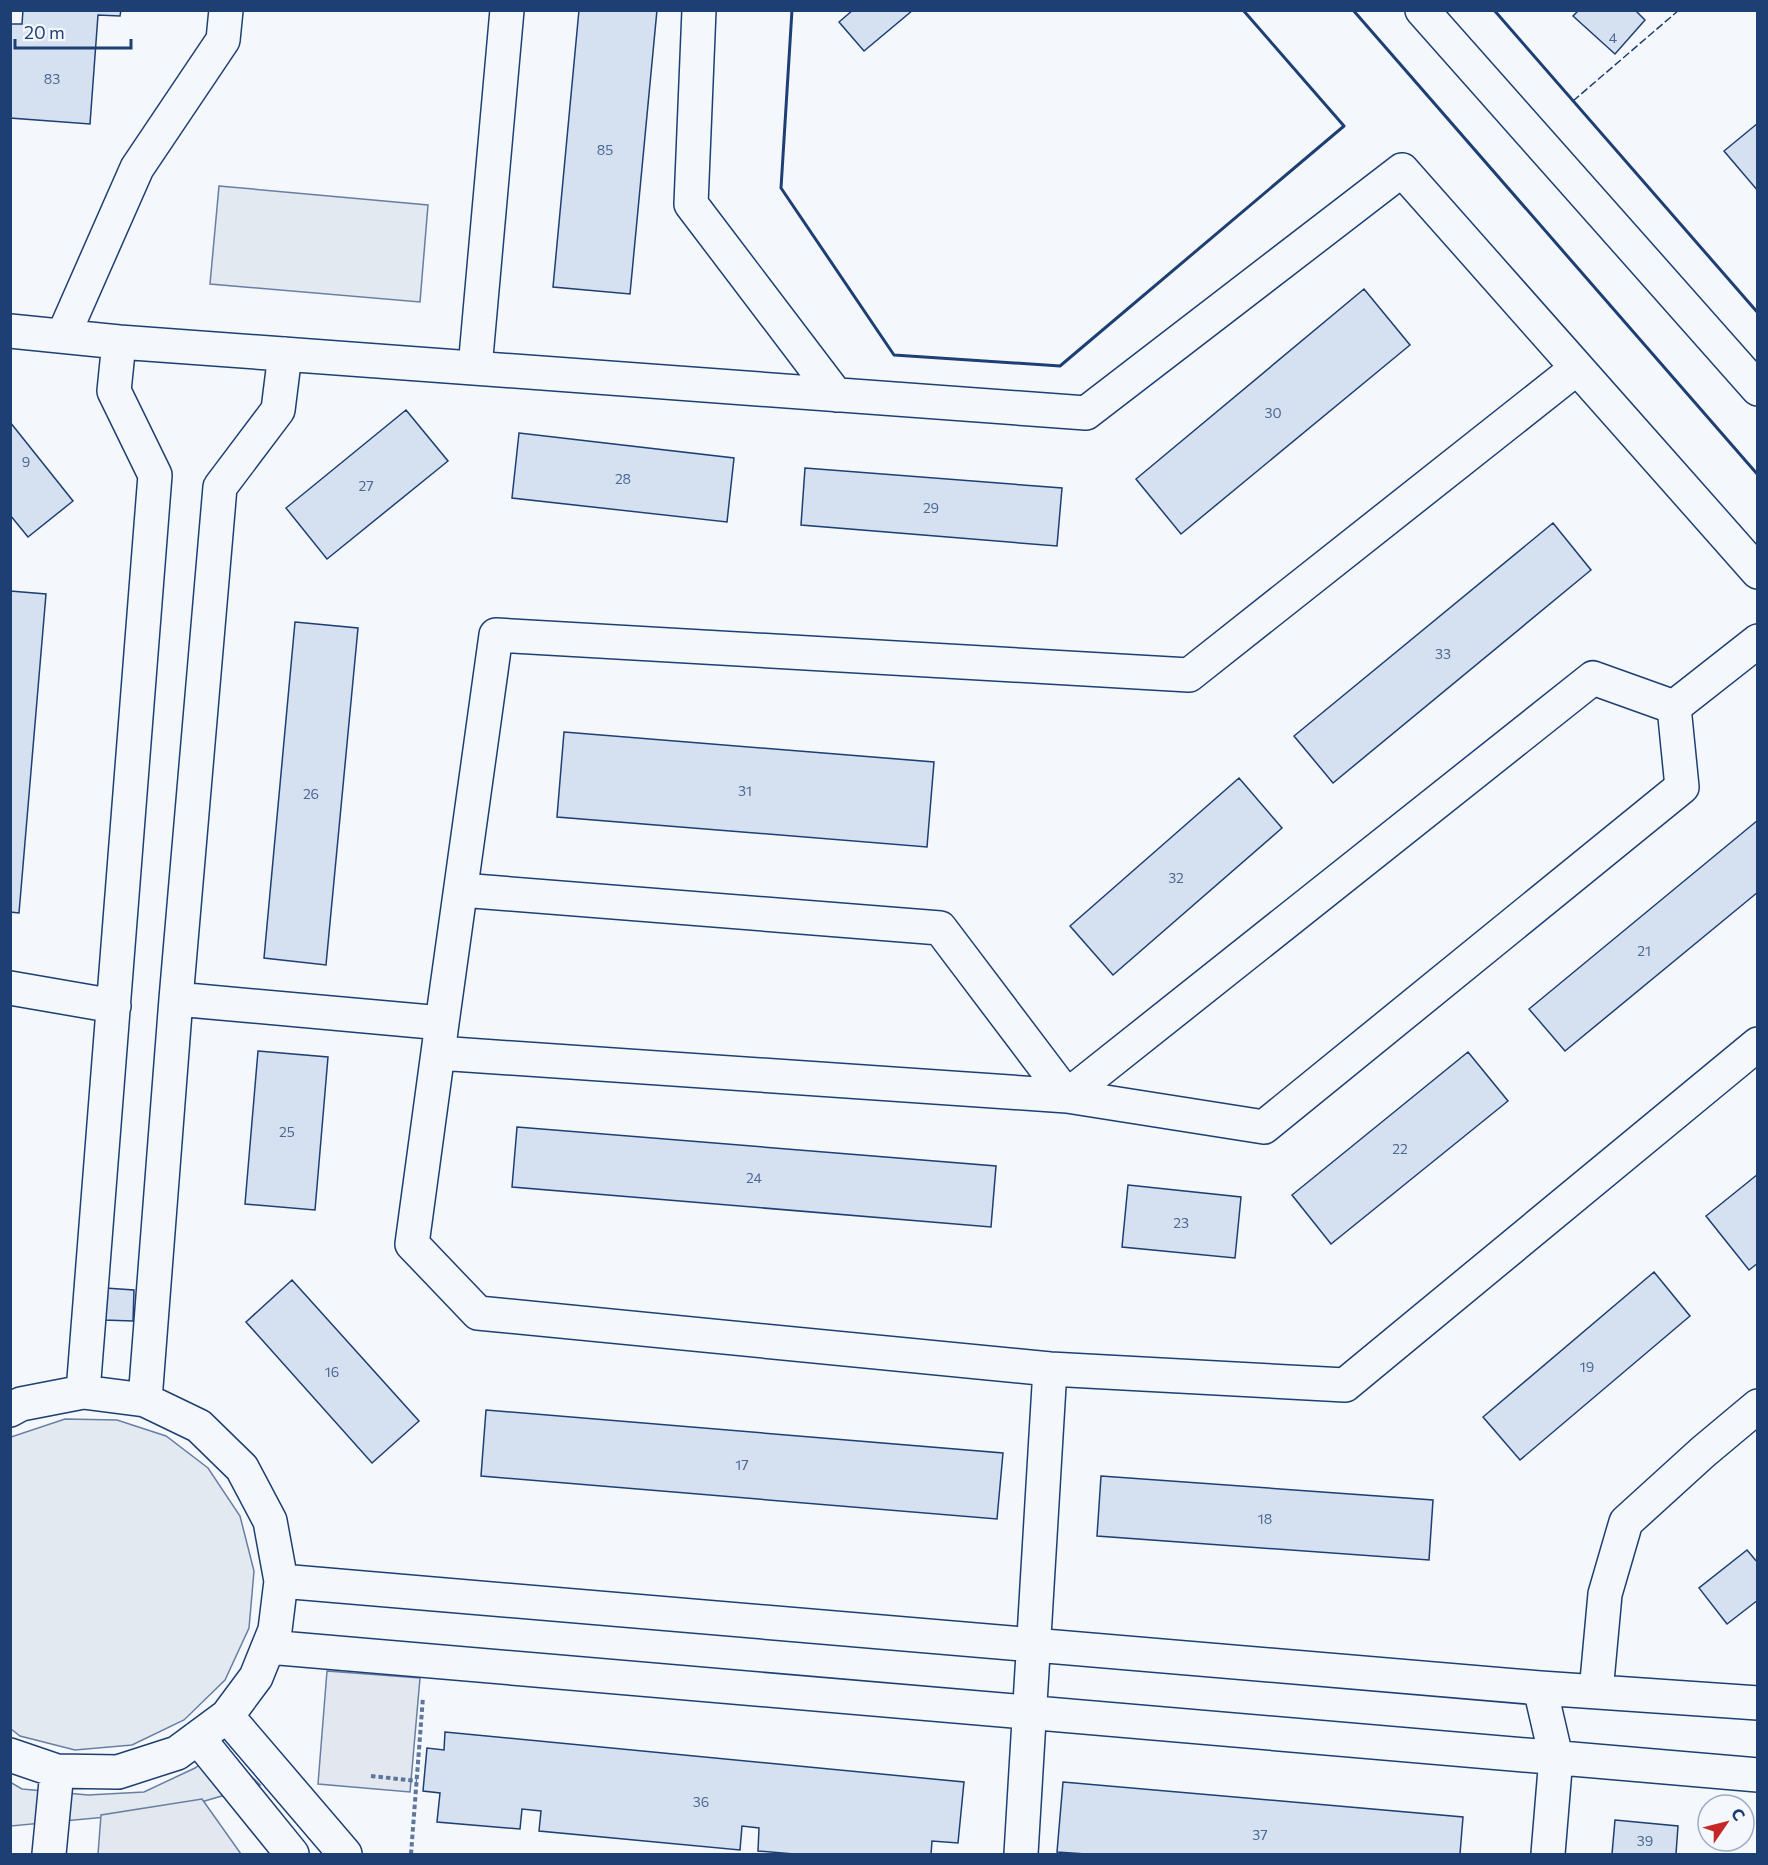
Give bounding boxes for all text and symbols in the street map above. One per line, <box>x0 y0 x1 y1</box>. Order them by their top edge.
scale bar <box>15 12 130 50</box>
text: 20 m <box>24 21 65 43</box>
house number: 4 <box>1609 29 1618 46</box>
house number: 83 <box>44 70 60 87</box>
house number: 85 <box>597 141 613 158</box>
house number: 30 <box>1264 404 1282 421</box>
house number: 9 <box>22 453 30 470</box>
house number: 28 <box>615 470 631 487</box>
house number: 27 <box>358 477 374 494</box>
house number: 29 <box>923 499 939 516</box>
house number: 33 <box>1435 645 1451 662</box>
house number: 31 <box>738 782 752 799</box>
house number: 26 <box>303 785 319 802</box>
house number: 32 <box>1168 869 1184 886</box>
house number: 21 <box>1637 942 1651 959</box>
house number: 25 <box>279 1123 295 1140</box>
house number: 22 <box>1392 1140 1408 1157</box>
house number: 24 <box>746 1169 763 1186</box>
house number: 23 <box>1173 1214 1189 1231</box>
house number: 19 <box>1580 1358 1594 1375</box>
house number: 16 <box>325 1363 339 1380</box>
house number: 17 <box>735 1456 749 1473</box>
house number: 18 <box>1258 1510 1272 1527</box>
house number: 36 <box>693 1793 709 1810</box>
north arrow <box>1696 1793 1756 1853</box>
text: С <box>1728 1804 1750 1824</box>
house number: 37 <box>1252 1826 1268 1843</box>
house number: 39 <box>1637 1832 1653 1849</box>

